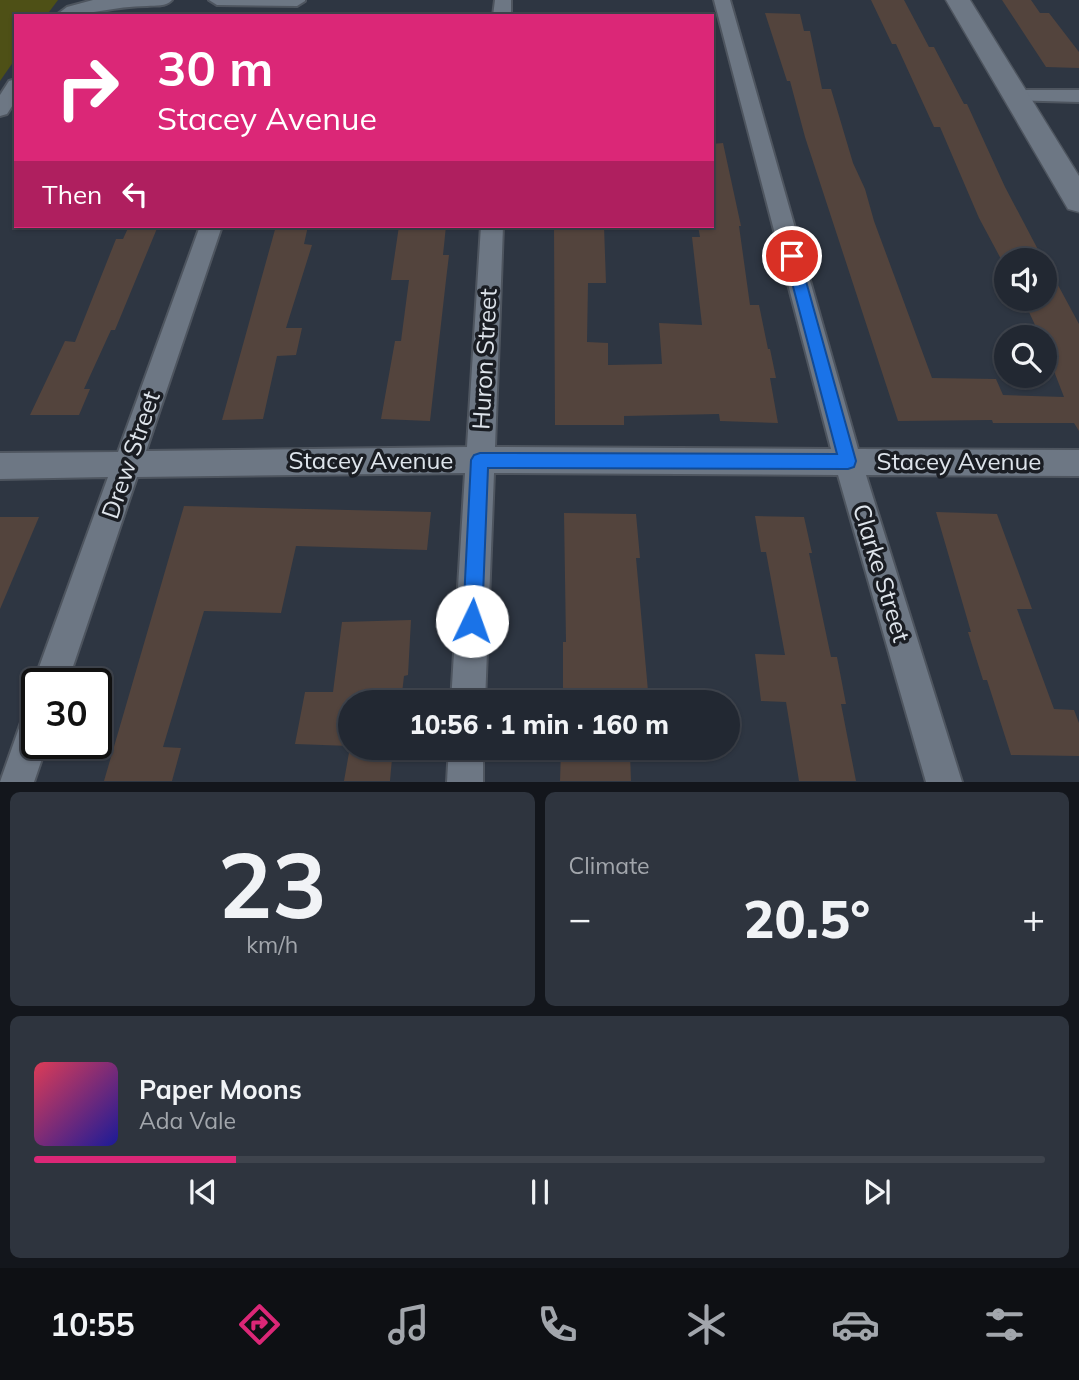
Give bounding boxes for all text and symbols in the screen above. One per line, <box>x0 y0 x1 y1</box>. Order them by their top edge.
text: 30 m <box>157 37 273 98</box>
icon: right <box>42 42 133 133</box>
text: Stacey Avenue <box>157 98 377 138</box>
icon: left <box>116 175 154 213</box>
text: Then <box>42 178 102 211</box>
pin <box>762 226 822 286</box>
icon: arrive <box>773 237 811 275</box>
map controls <box>994 248 1057 388</box>
button: sound <box>994 248 1057 311</box>
street label: Huron Street <box>465 288 503 430</box>
button: search <box>994 325 1057 388</box>
street label: Drew Street <box>94 387 166 522</box>
street label: Stacey Avenue <box>289 445 453 475</box>
street label: Stacey Avenue <box>877 446 1041 476</box>
street label: Clarke Street <box>847 500 917 645</box>
position arrow <box>435 584 509 658</box>
speed limit sign: 30 <box>21 668 112 759</box>
text: 10:56 · 1 min · 160 m <box>409 708 669 741</box>
text: 23 <box>218 827 327 941</box>
text: Climate <box>569 851 650 880</box>
text: 20.5° <box>743 886 870 951</box>
text: − <box>569 894 591 942</box>
text: + <box>1022 894 1045 942</box>
text: km/h <box>246 930 298 959</box>
text: Paper Moons <box>139 1073 302 1106</box>
text: Ada Vale <box>139 1106 236 1135</box>
icon: previous <box>184 1173 222 1211</box>
icon: pause <box>521 1173 559 1211</box>
icon: next <box>858 1173 896 1211</box>
icon: directions <box>235 1300 284 1349</box>
icon: music <box>384 1300 433 1349</box>
icon: phone <box>533 1300 582 1349</box>
icon: climate <box>682 1300 731 1349</box>
icon: car <box>831 1300 880 1349</box>
icon: filters <box>980 1300 1029 1349</box>
text: 10:55 <box>50 1304 135 1344</box>

